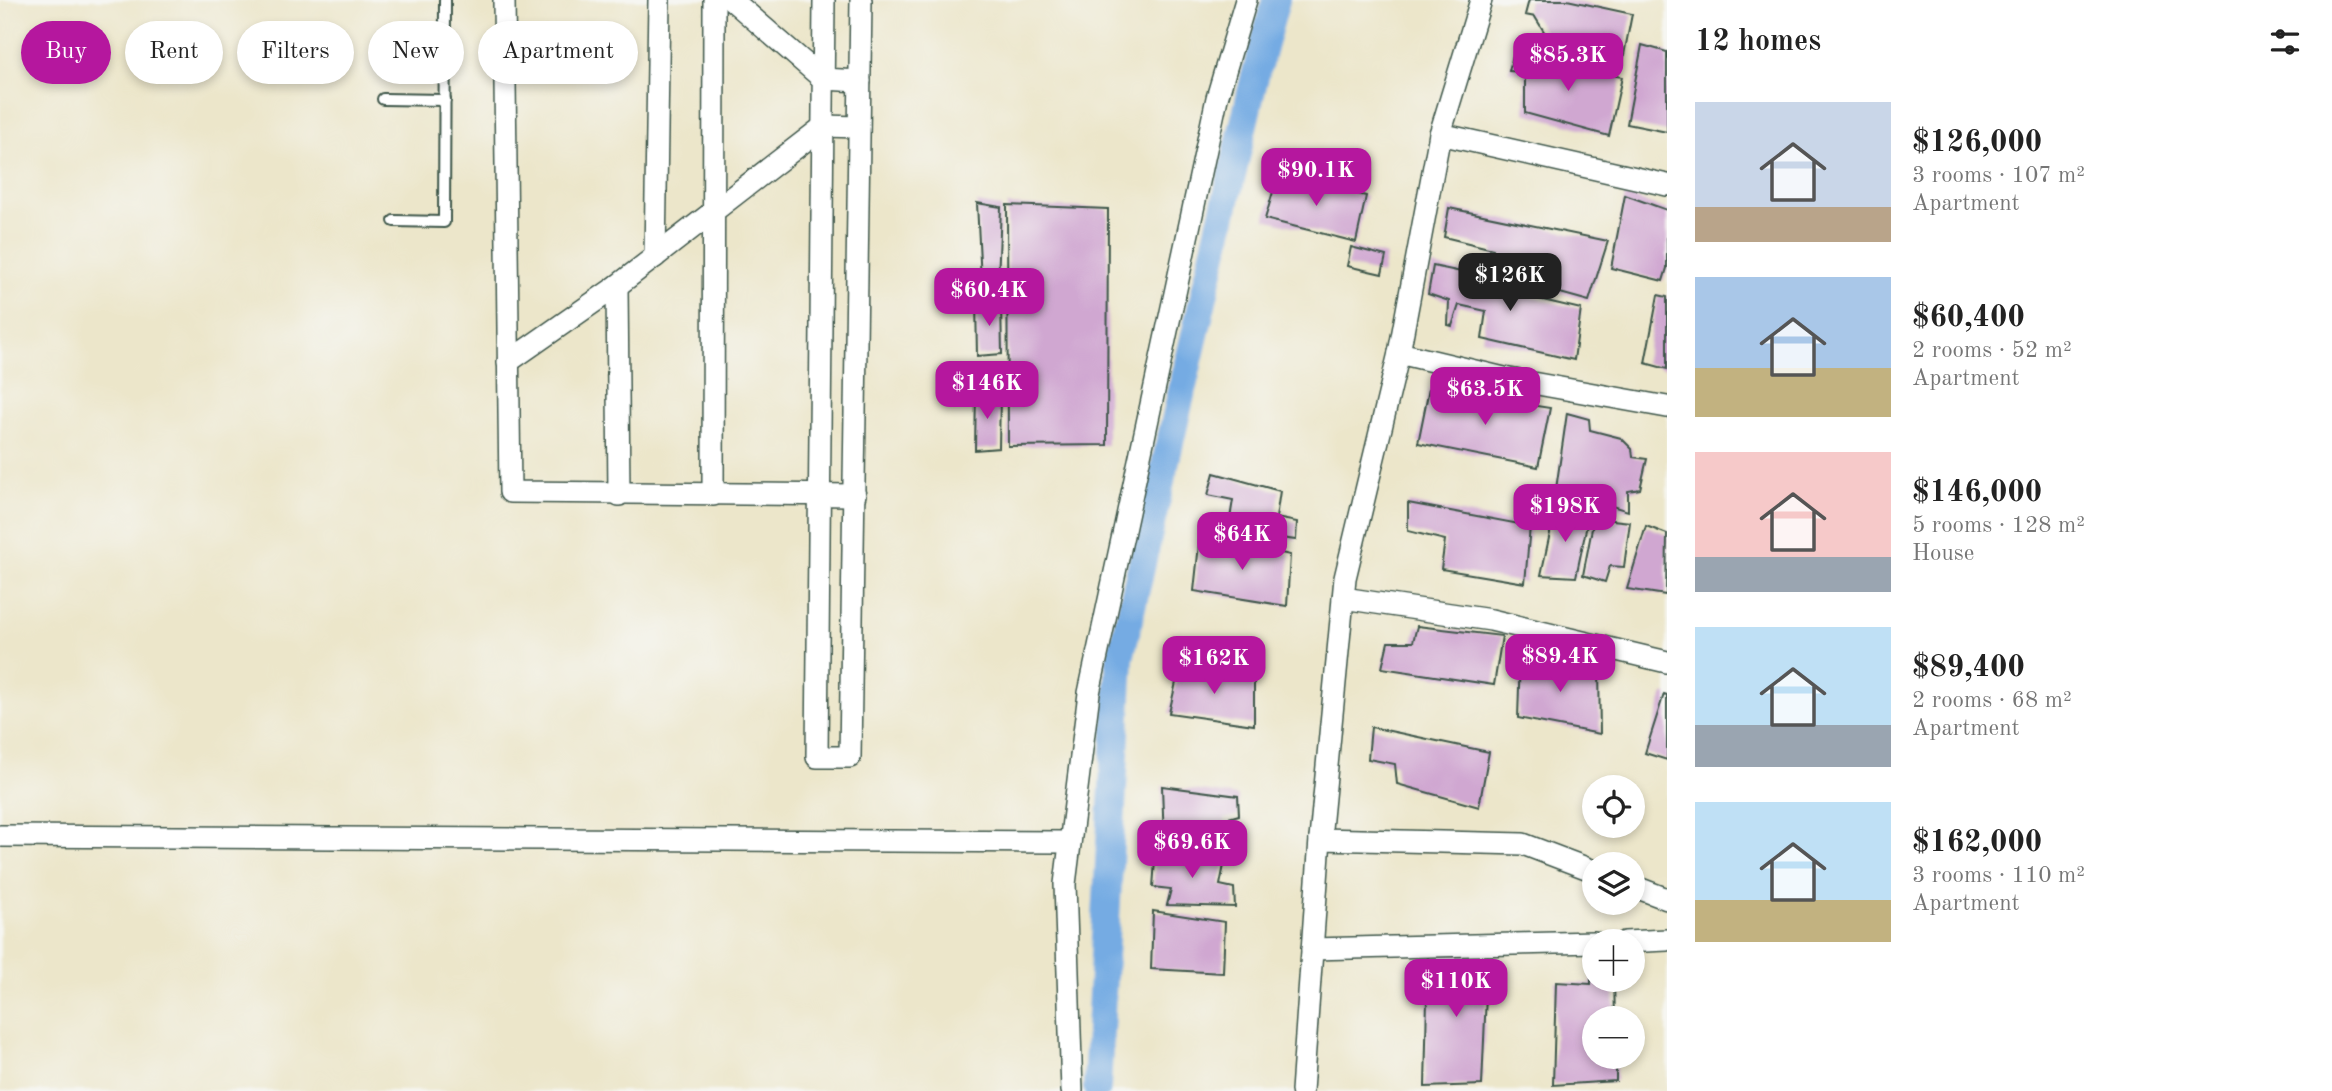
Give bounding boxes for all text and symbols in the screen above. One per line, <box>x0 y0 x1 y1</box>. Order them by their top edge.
chip: Buy <box>21 21 111 84</box>
chip: Rent <box>125 21 223 84</box>
chip: Filters <box>237 21 354 84</box>
chip: New <box>368 21 464 84</box>
chip: Apartment <box>478 21 638 84</box>
icon: filters <box>2266 23 2304 61</box>
text: 12 homes <box>1695 27 1821 57</box>
pin: $85.3K <box>1511 34 1625 93</box>
text: $85.3K <box>1529 44 1607 67</box>
text: $126,000 <box>1912 128 2042 158</box>
icon: home <box>1751 130 1835 214</box>
pin: $90.1K <box>1259 148 1373 208</box>
text: $90.1K <box>1277 159 1355 182</box>
text: 3 rooms · 107 m² <box>1912 164 2085 187</box>
text: Apartment <box>1912 192 2020 215</box>
pin: $126K <box>1461 254 1559 313</box>
text: $126K <box>1474 264 1546 287</box>
pin: $60.4K <box>932 268 1046 328</box>
text: $60.4K <box>950 279 1028 302</box>
text: $60,400 <box>1912 303 2025 333</box>
icon: home <box>1751 305 1835 389</box>
text: 2 rooms · 52 m² <box>1912 339 2072 362</box>
pin: $146K <box>938 362 1036 421</box>
text: Apartment <box>1912 367 2020 390</box>
pin: $63.5K <box>1428 368 1542 427</box>
text: $146K <box>951 372 1023 395</box>
text: $63.5K <box>1446 378 1524 401</box>
text: $146,000 <box>1912 478 2042 508</box>
icon: home <box>1751 480 1835 564</box>
pin: $198K <box>1516 484 1614 544</box>
text: $198K <box>1529 495 1601 518</box>
pin: $64K <box>1201 512 1283 572</box>
text: 5 rooms · 128 m² <box>1912 514 2085 537</box>
text: $64K <box>1213 523 1271 546</box>
text: House <box>1912 542 1974 565</box>
pin: $89.4K <box>1503 634 1617 694</box>
pin: $162K <box>1165 636 1263 696</box>
text: $89.4K <box>1521 645 1599 668</box>
text: $162K <box>1178 647 1250 670</box>
text: $89,400 <box>1912 653 2025 683</box>
icon: home <box>1751 655 1835 739</box>
text: 2 rooms · 68 m² <box>1912 689 2072 712</box>
text: Apartment <box>1912 717 2020 740</box>
map controls <box>1582 775 1645 1069</box>
button: locate <box>1582 775 1645 838</box>
pin: $69.6K <box>1135 820 1249 880</box>
text: $162,000 <box>1912 828 2042 858</box>
icon: home <box>1751 830 1835 914</box>
text: $69.6K <box>1153 831 1231 854</box>
button: layers <box>1582 852 1645 915</box>
text: 3 rooms · 110 m² <box>1912 864 2085 887</box>
text: Apartment <box>1912 892 2020 915</box>
button: + <box>1582 929 1645 992</box>
pin: $110K <box>1407 960 1505 1019</box>
text: $110K <box>1420 970 1492 993</box>
button: − <box>1582 1006 1645 1069</box>

